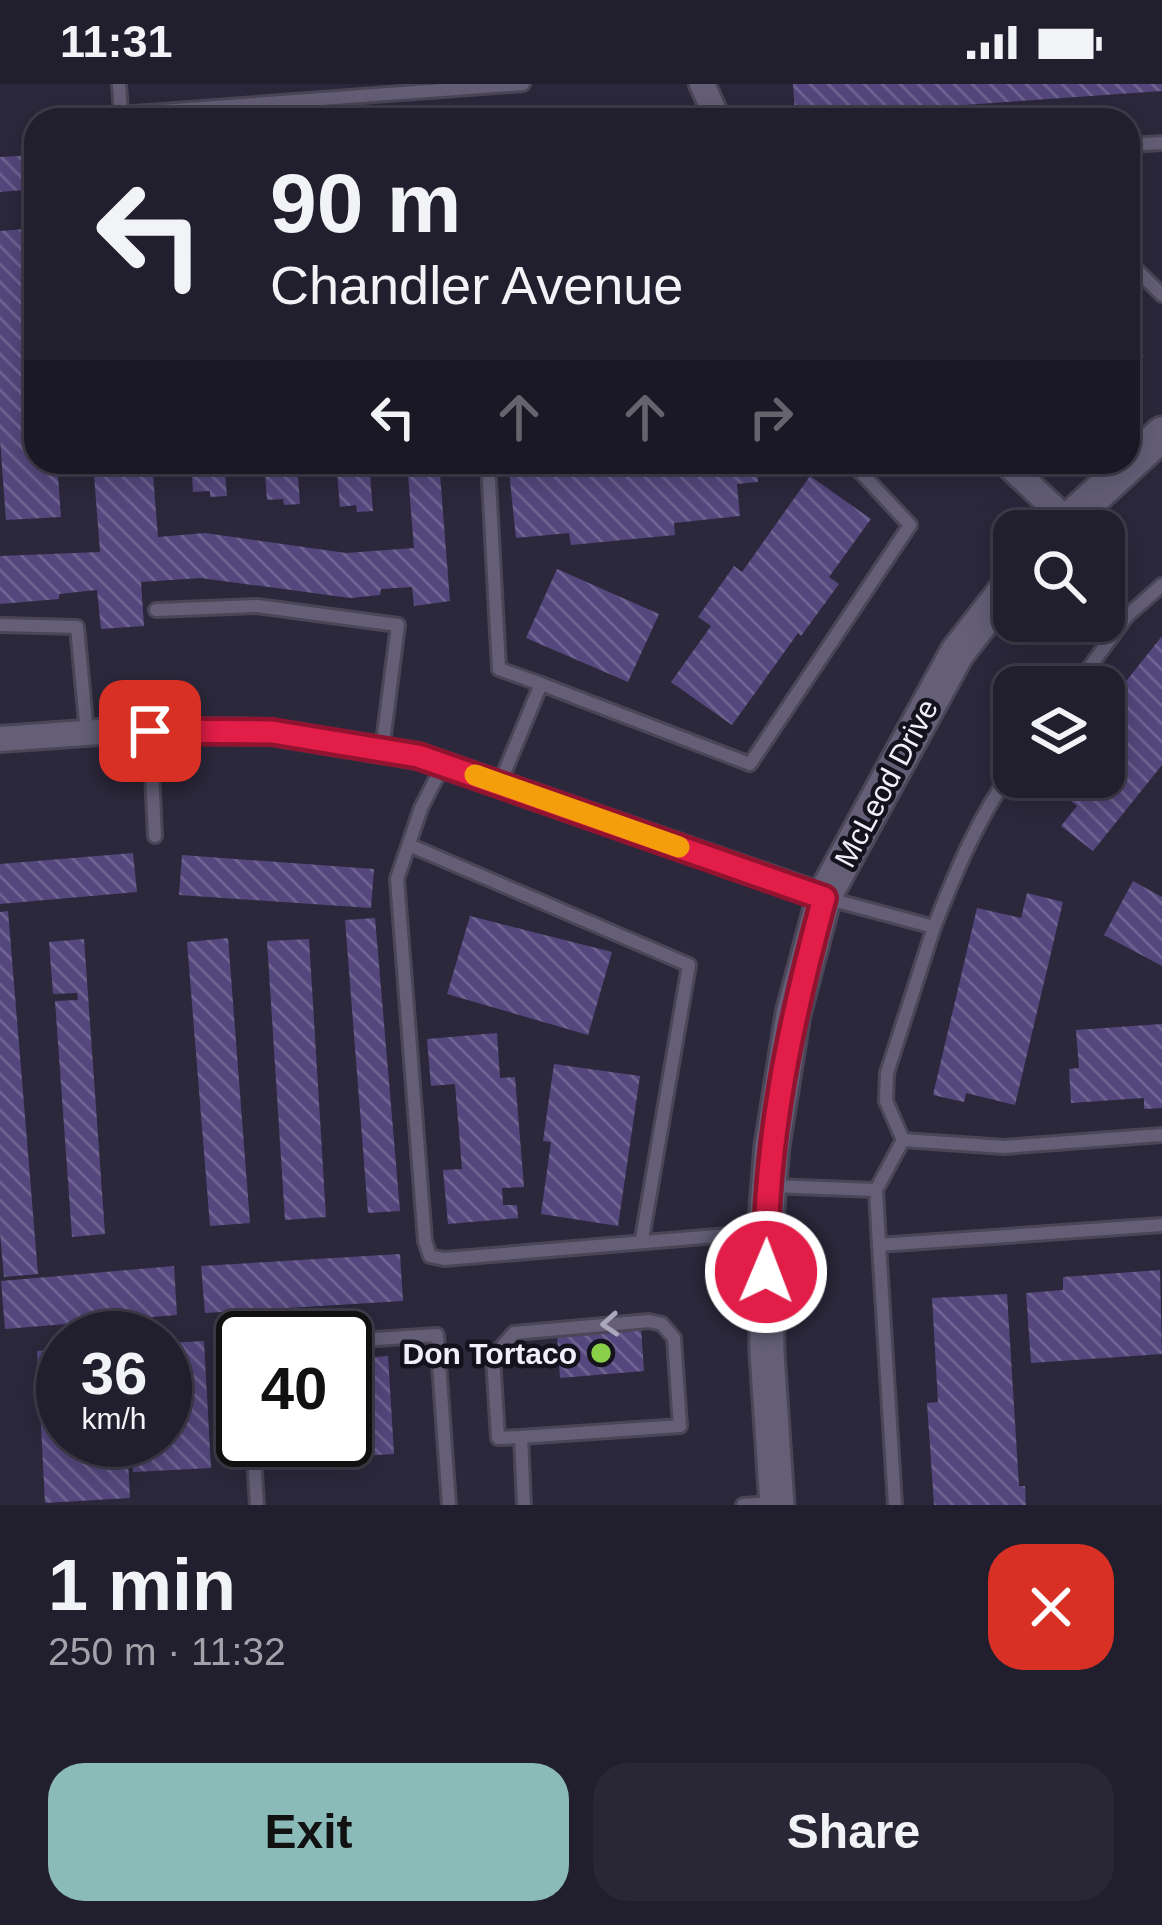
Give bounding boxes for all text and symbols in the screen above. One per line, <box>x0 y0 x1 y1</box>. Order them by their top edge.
text: 11:31 <box>60 16 173 67</box>
icon: left <box>72 156 228 312</box>
text: 90 m <box>270 156 461 250</box>
text: Chandler Avenue <box>270 255 683 315</box>
icon: left <box>360 384 426 450</box>
icon: ahead <box>486 384 552 450</box>
icon: ahead <box>612 384 678 450</box>
icon: right <box>738 384 804 450</box>
map controls <box>993 510 1125 798</box>
button: search <box>993 510 1125 642</box>
button: layers <box>993 666 1125 798</box>
pin <box>99 680 201 782</box>
street label: McLeod Drive <box>828 694 944 872</box>
icon: arrive <box>117 698 183 764</box>
position arrow <box>703 1209 829 1335</box>
one-way arrow <box>600 1310 619 1336</box>
speed limit sign: 40 <box>216 1311 372 1467</box>
place label: Don Tortaco <box>403 1337 577 1370</box>
text: 36 <box>81 1340 147 1407</box>
marker: Don Tortaco <box>588 1340 614 1366</box>
text: km/h <box>81 1402 147 1435</box>
button: close <box>988 1544 1114 1670</box>
text: 1 min <box>48 1545 236 1625</box>
text: 250 m · 11:32 <box>48 1630 286 1673</box>
button: Exit <box>48 1763 569 1901</box>
button: Share <box>593 1763 1114 1901</box>

